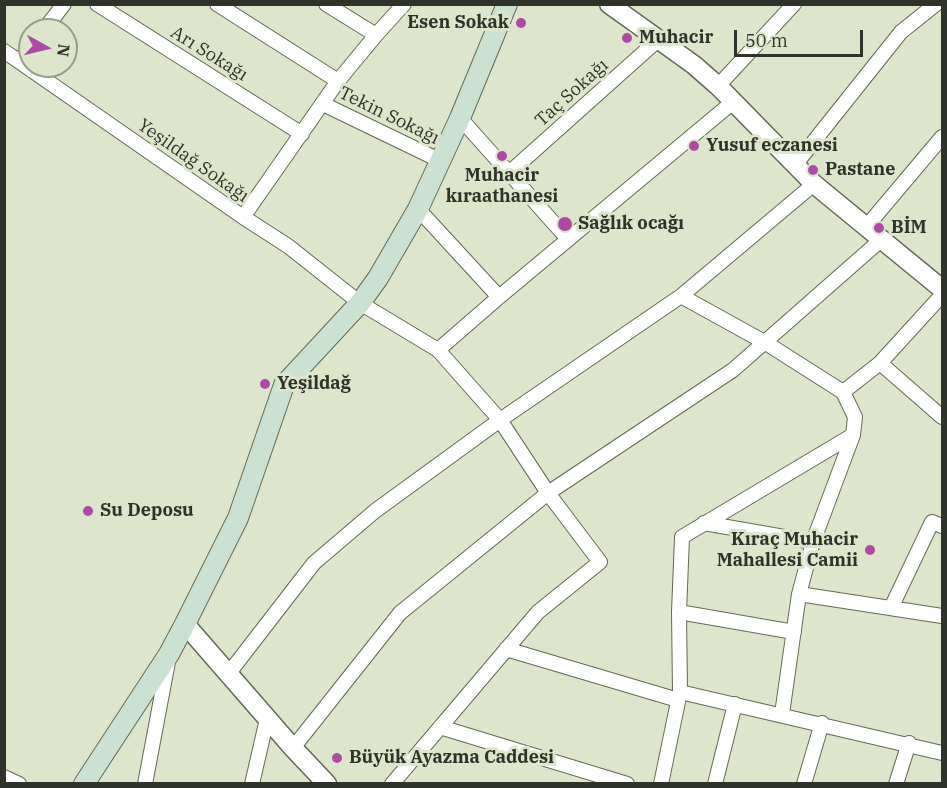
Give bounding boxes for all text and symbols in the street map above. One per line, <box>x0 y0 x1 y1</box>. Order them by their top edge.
place label: Esen Sokak <box>407 12 509 34</box>
marker: Esen Sokak <box>514 16 528 30</box>
north arrow <box>18 18 78 78</box>
scale bar <box>737 18 866 56</box>
street label: Arı Sokağı <box>167 22 251 86</box>
place label: Muhacir <box>639 27 713 49</box>
text: 50 m <box>745 29 788 52</box>
marker: Muhacir <box>620 31 634 45</box>
text: N <box>53 43 75 58</box>
street label: Taç Sokağı <box>531 55 613 131</box>
street label: Tekin Sokağı <box>335 82 443 150</box>
street label: Yeşildağ Sokağı <box>133 115 253 207</box>
place label: Yusuf eczanesi <box>706 135 838 157</box>
marker: Yusuf eczanesi <box>687 139 701 153</box>
marker: Muhacir kıraathanesi <box>495 149 509 163</box>
place label: Pastane <box>825 159 895 181</box>
marker: Pastane <box>806 163 820 177</box>
place label: Muhacir kıraathanesi <box>446 165 558 207</box>
place label: Sağlık ocağı <box>578 213 684 235</box>
marker: Sağlık ocağı <box>556 215 574 233</box>
place label: BİM <box>891 217 927 239</box>
marker: BİM <box>872 221 886 235</box>
place label: Yeşildağ <box>277 373 351 395</box>
marker: Yeşildağ <box>258 377 272 391</box>
place label: Su Deposu <box>100 500 194 522</box>
marker: Su Deposu <box>81 504 95 518</box>
place label: Kıraç Muhacir Mahallesi Camii <box>717 529 858 572</box>
marker: Kıraç Muhacir Mahallesi Camii <box>863 543 877 557</box>
place label: Büyük Ayazma Caddesi <box>349 747 554 769</box>
marker: Büyük Ayazma Caddesi <box>330 751 344 765</box>

